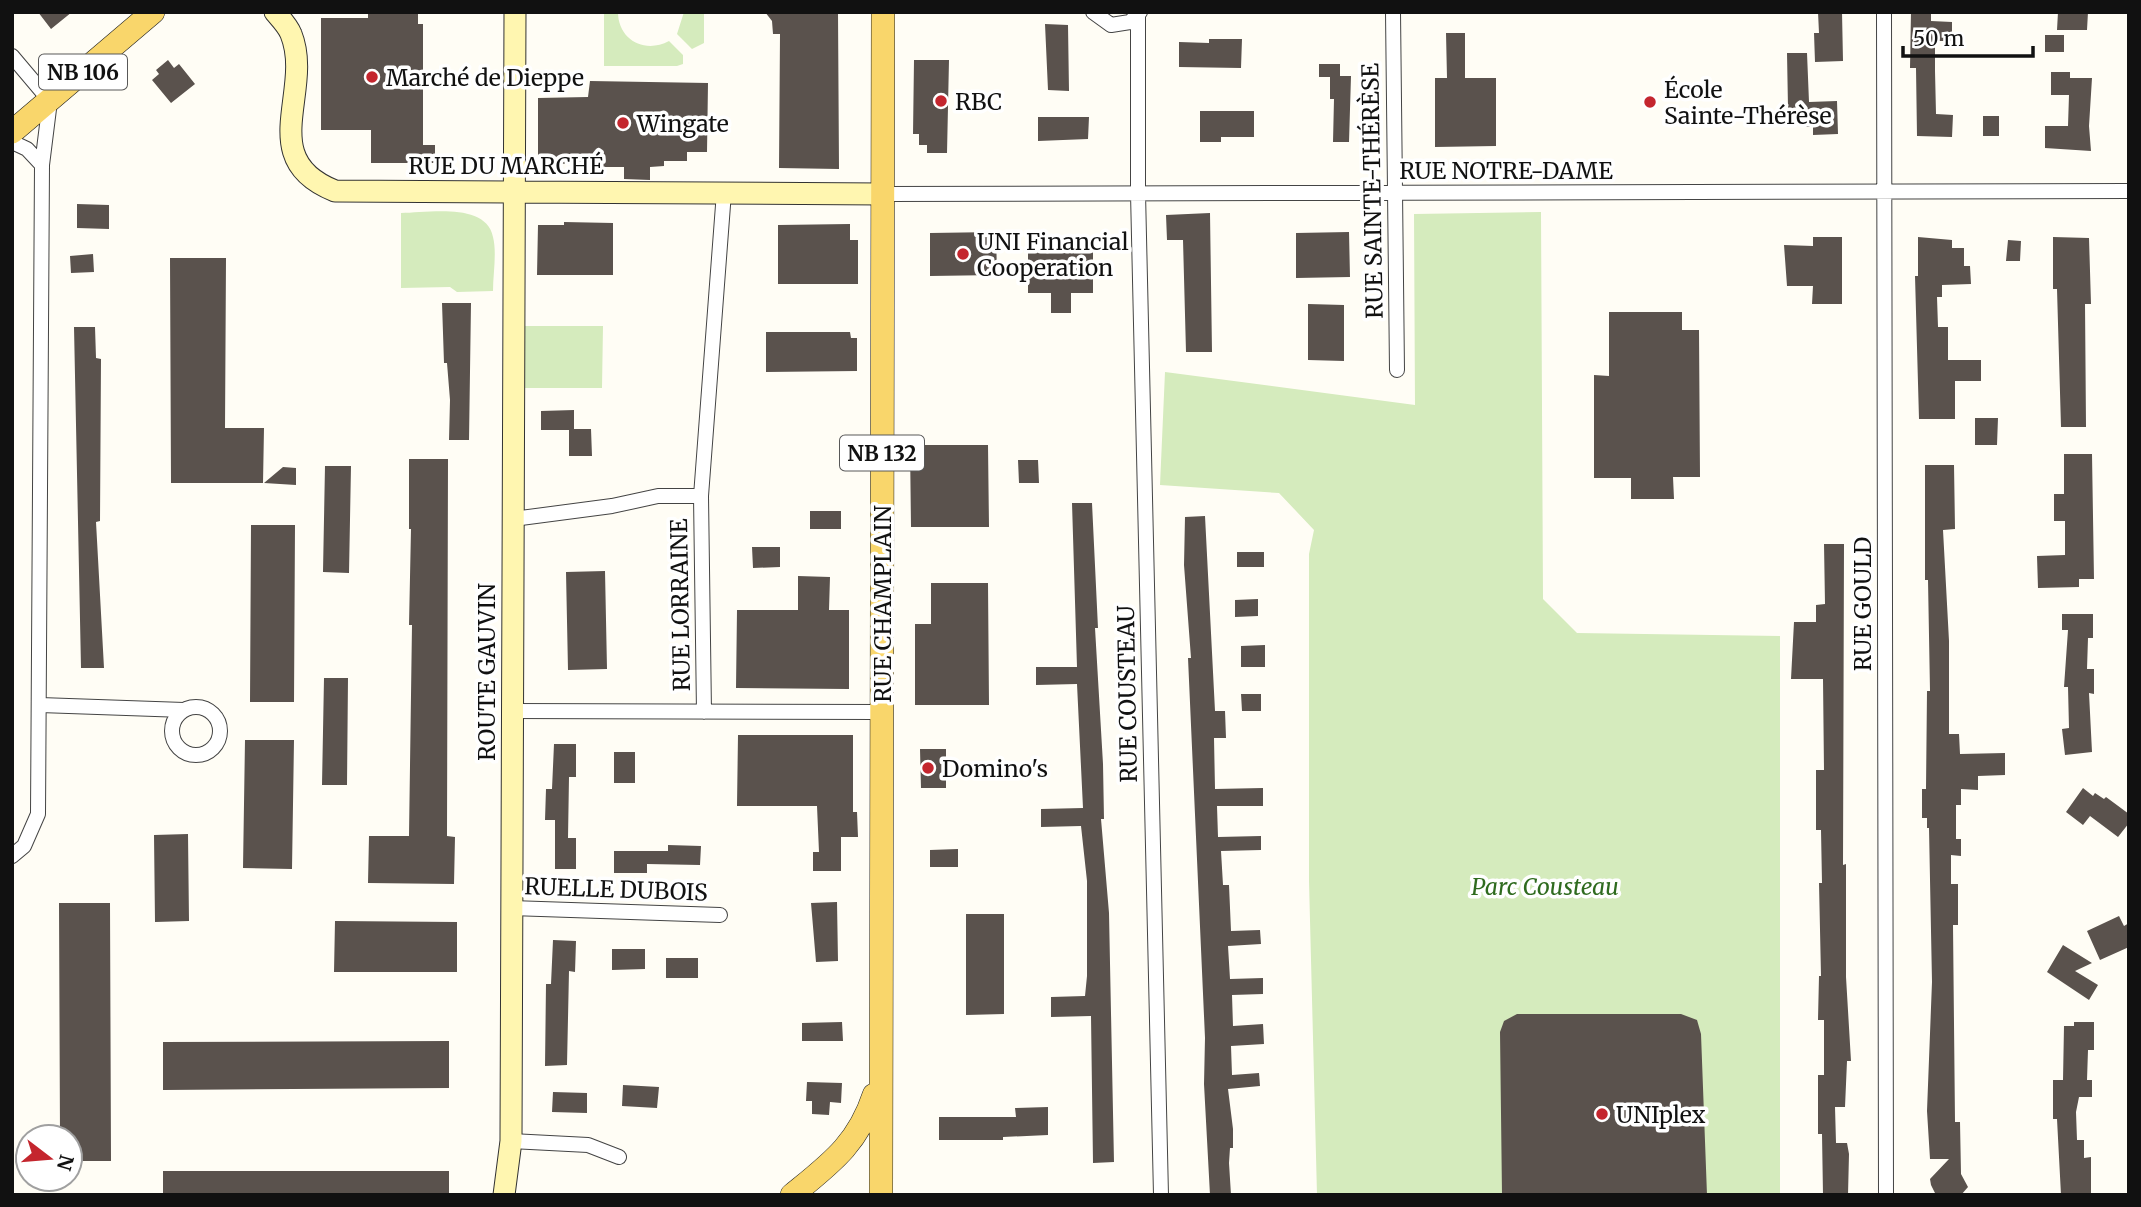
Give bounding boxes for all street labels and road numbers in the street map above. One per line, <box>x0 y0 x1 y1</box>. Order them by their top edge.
road number: NB 106 <box>39 55 127 90</box>
street label: RUE SAINTE-THÉRÈSE <box>1355 62 1389 319</box>
street label: RUE DU MARCHÉ <box>408 151 604 180</box>
street label: RUE NOTRE-DAME <box>1399 156 1613 185</box>
road number: NB 132 <box>840 435 924 470</box>
street label: RUE CHAMPLAIN <box>868 505 897 703</box>
street label: RUE LORRAINE <box>664 518 696 692</box>
street label: RUE GOULD <box>1848 537 1877 671</box>
street label: ROUTE GAUVIN <box>472 583 501 761</box>
street label: RUE COUSTEAU <box>1111 605 1143 783</box>
street label: RUELLE DUBOIS <box>524 871 708 907</box>

